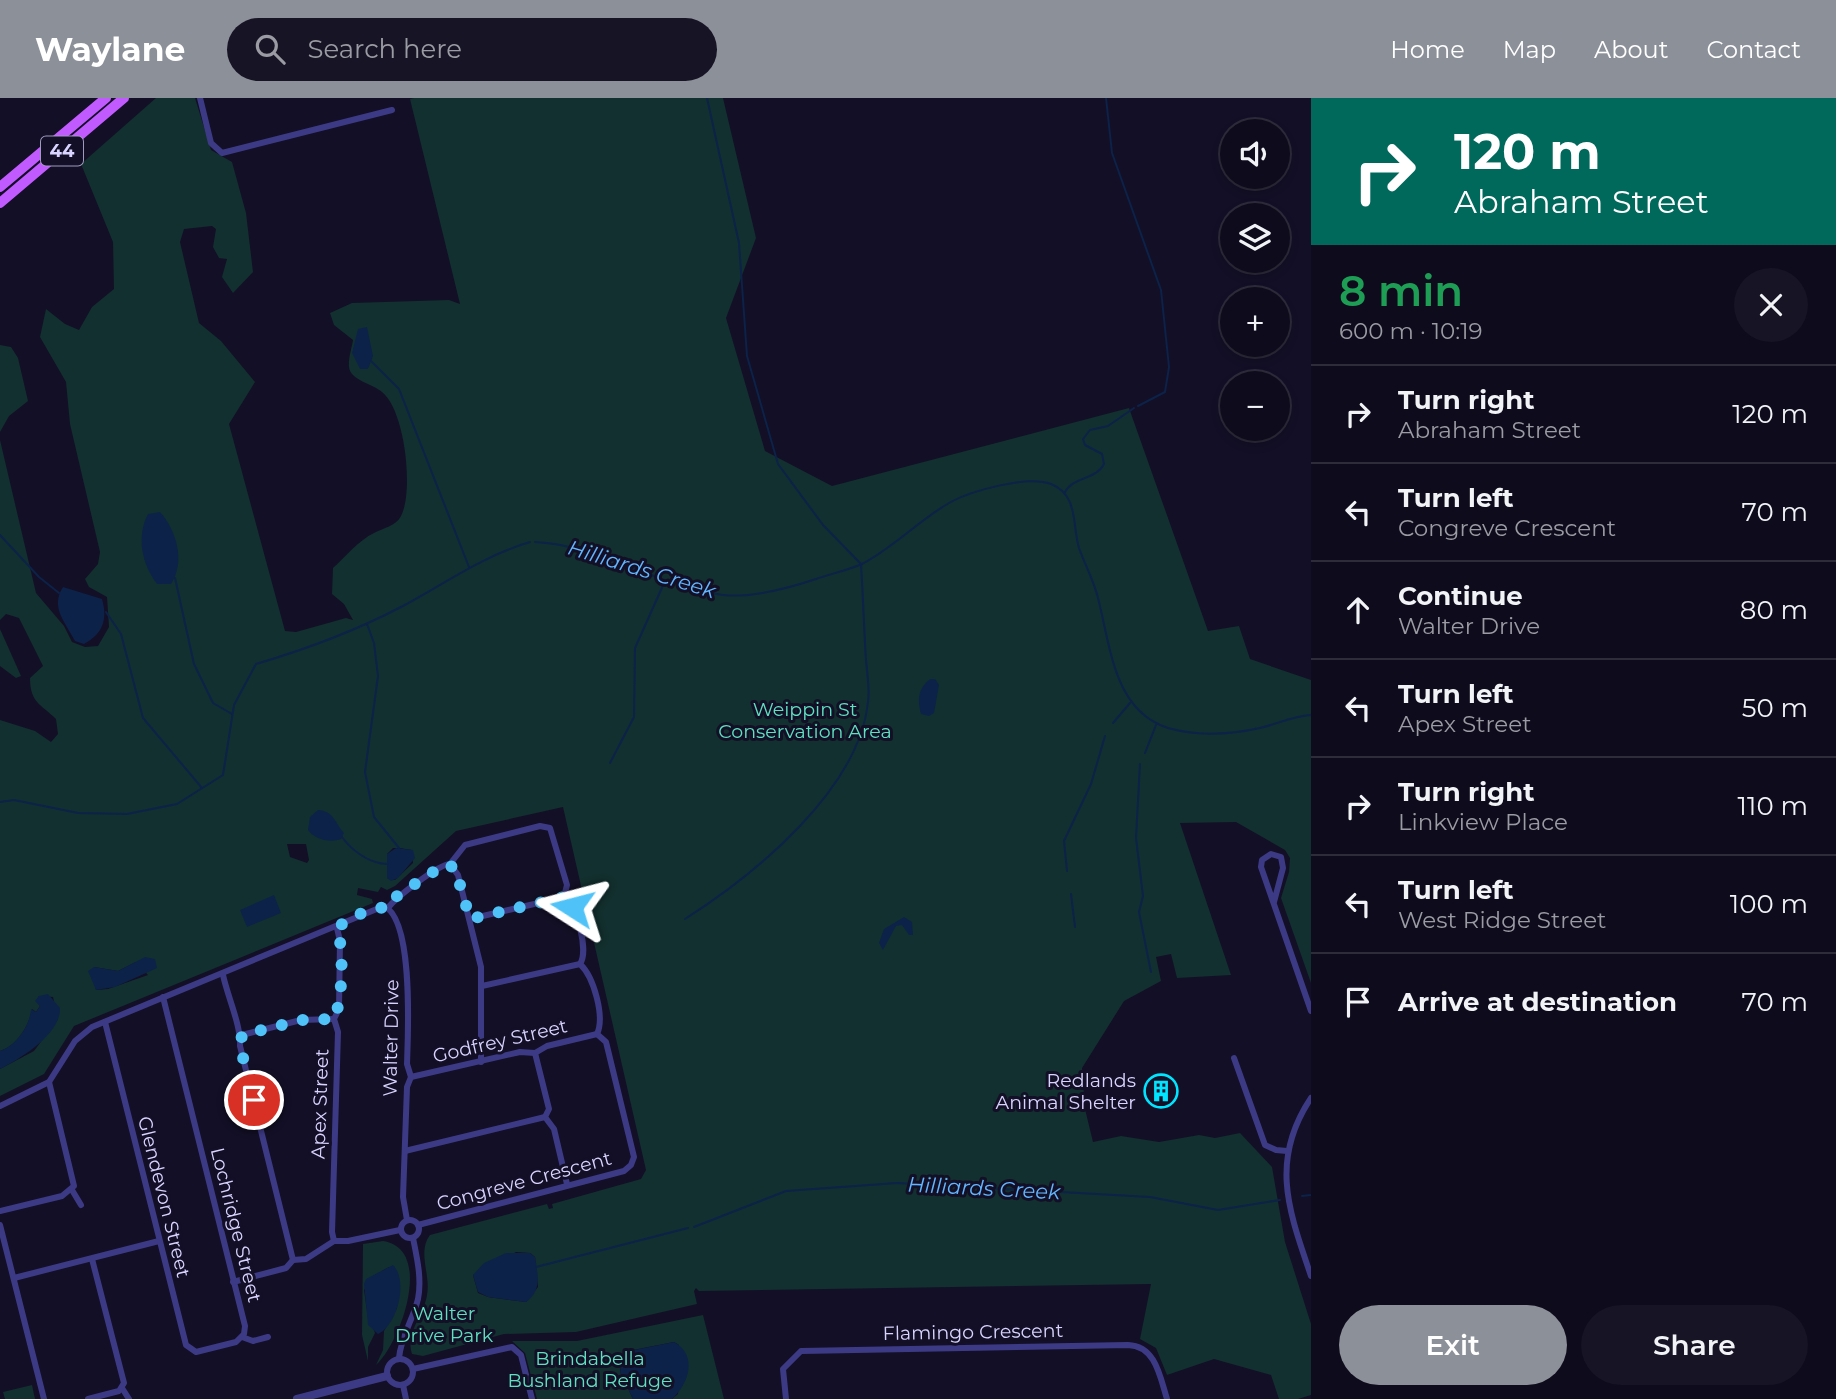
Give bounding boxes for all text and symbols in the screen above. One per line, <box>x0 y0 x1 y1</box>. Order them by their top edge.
search box <box>227 18 717 81</box>
text: Waylane <box>35 29 185 69</box>
icon: search <box>251 30 289 68</box>
text: Search here <box>307 33 462 65</box>
text: Home <box>1390 35 1465 64</box>
text: Map <box>1503 35 1556 64</box>
text: About <box>1594 35 1668 64</box>
text: Contact <box>1706 35 1801 64</box>
map controls <box>1220 119 1290 441</box>
button: sound <box>1220 119 1290 189</box>
text: 120 m <box>1454 122 1601 181</box>
icon: right <box>1339 126 1430 217</box>
road number: 44 <box>41 136 83 166</box>
text: Abraham Street <box>1454 182 1709 221</box>
button: layers <box>1220 203 1290 273</box>
text: 8 min <box>1339 265 1463 317</box>
button: close <box>1734 268 1808 342</box>
button: + <box>1220 287 1290 357</box>
text: 600 m · 10:19 <box>1339 317 1482 345</box>
button: − <box>1220 371 1290 441</box>
text: Turn right <box>1398 384 1534 416</box>
icon: right <box>1339 395 1377 433</box>
text: 120 m <box>1732 398 1808 430</box>
text: Abraham Street <box>1398 416 1581 444</box>
text: Turn left <box>1398 482 1514 514</box>
icon: left <box>1339 493 1377 531</box>
text: 70 m <box>1742 496 1808 528</box>
text: Congreve Crescent <box>1398 514 1616 542</box>
water label: Hilliards Creek <box>565 535 720 604</box>
text: Continue <box>1398 580 1523 612</box>
icon: ahead <box>1339 591 1377 629</box>
text: 80 m <box>1740 594 1808 626</box>
text: Walter Drive <box>1398 612 1540 640</box>
text: Turn left <box>1398 678 1514 710</box>
icon: left <box>1339 689 1377 727</box>
text: 50 m <box>1742 692 1808 724</box>
park label: Weippin St Conservation Area <box>718 698 892 743</box>
text: Apex Street <box>1398 710 1531 738</box>
text: Turn right <box>1398 776 1534 808</box>
icon: right <box>1339 787 1377 825</box>
text: 110 m <box>1738 790 1808 822</box>
text: Linkview Place <box>1398 808 1568 836</box>
position arrow <box>535 870 609 944</box>
text: Turn left <box>1398 874 1514 906</box>
icon: left <box>1339 885 1377 923</box>
text: 100 m <box>1730 888 1808 920</box>
text: West Ridge Street <box>1398 906 1606 934</box>
street label: Walter Drive <box>378 979 404 1097</box>
icon: arrive <box>1339 983 1377 1021</box>
text: Arrive at destination <box>1398 986 1677 1018</box>
text: 70 m <box>1742 986 1808 1018</box>
street label: Godfrey Street <box>430 1014 570 1068</box>
street label: Apex Street <box>307 1048 333 1160</box>
place label: Redlands Animal Shelter <box>996 1069 1136 1114</box>
pin <box>224 1070 284 1130</box>
building icon: Redlands Animal Shelter <box>1142 1072 1180 1110</box>
icon: arrive <box>235 1081 273 1119</box>
street label: Glendevon Street <box>133 1114 195 1280</box>
street label: Lochridge Street <box>206 1145 266 1305</box>
street label: Congreve Crescent <box>434 1147 614 1215</box>
water label: Hilliards Creek <box>907 1172 1063 1205</box>
park label: Walter Drive Park <box>395 1302 494 1347</box>
button: Exit <box>1339 1305 1567 1385</box>
button: Share <box>1581 1305 1808 1385</box>
street label: Flamingo Crescent <box>883 1319 1064 1345</box>
park label: Brindabella Bushland Refuge <box>507 1347 673 1392</box>

